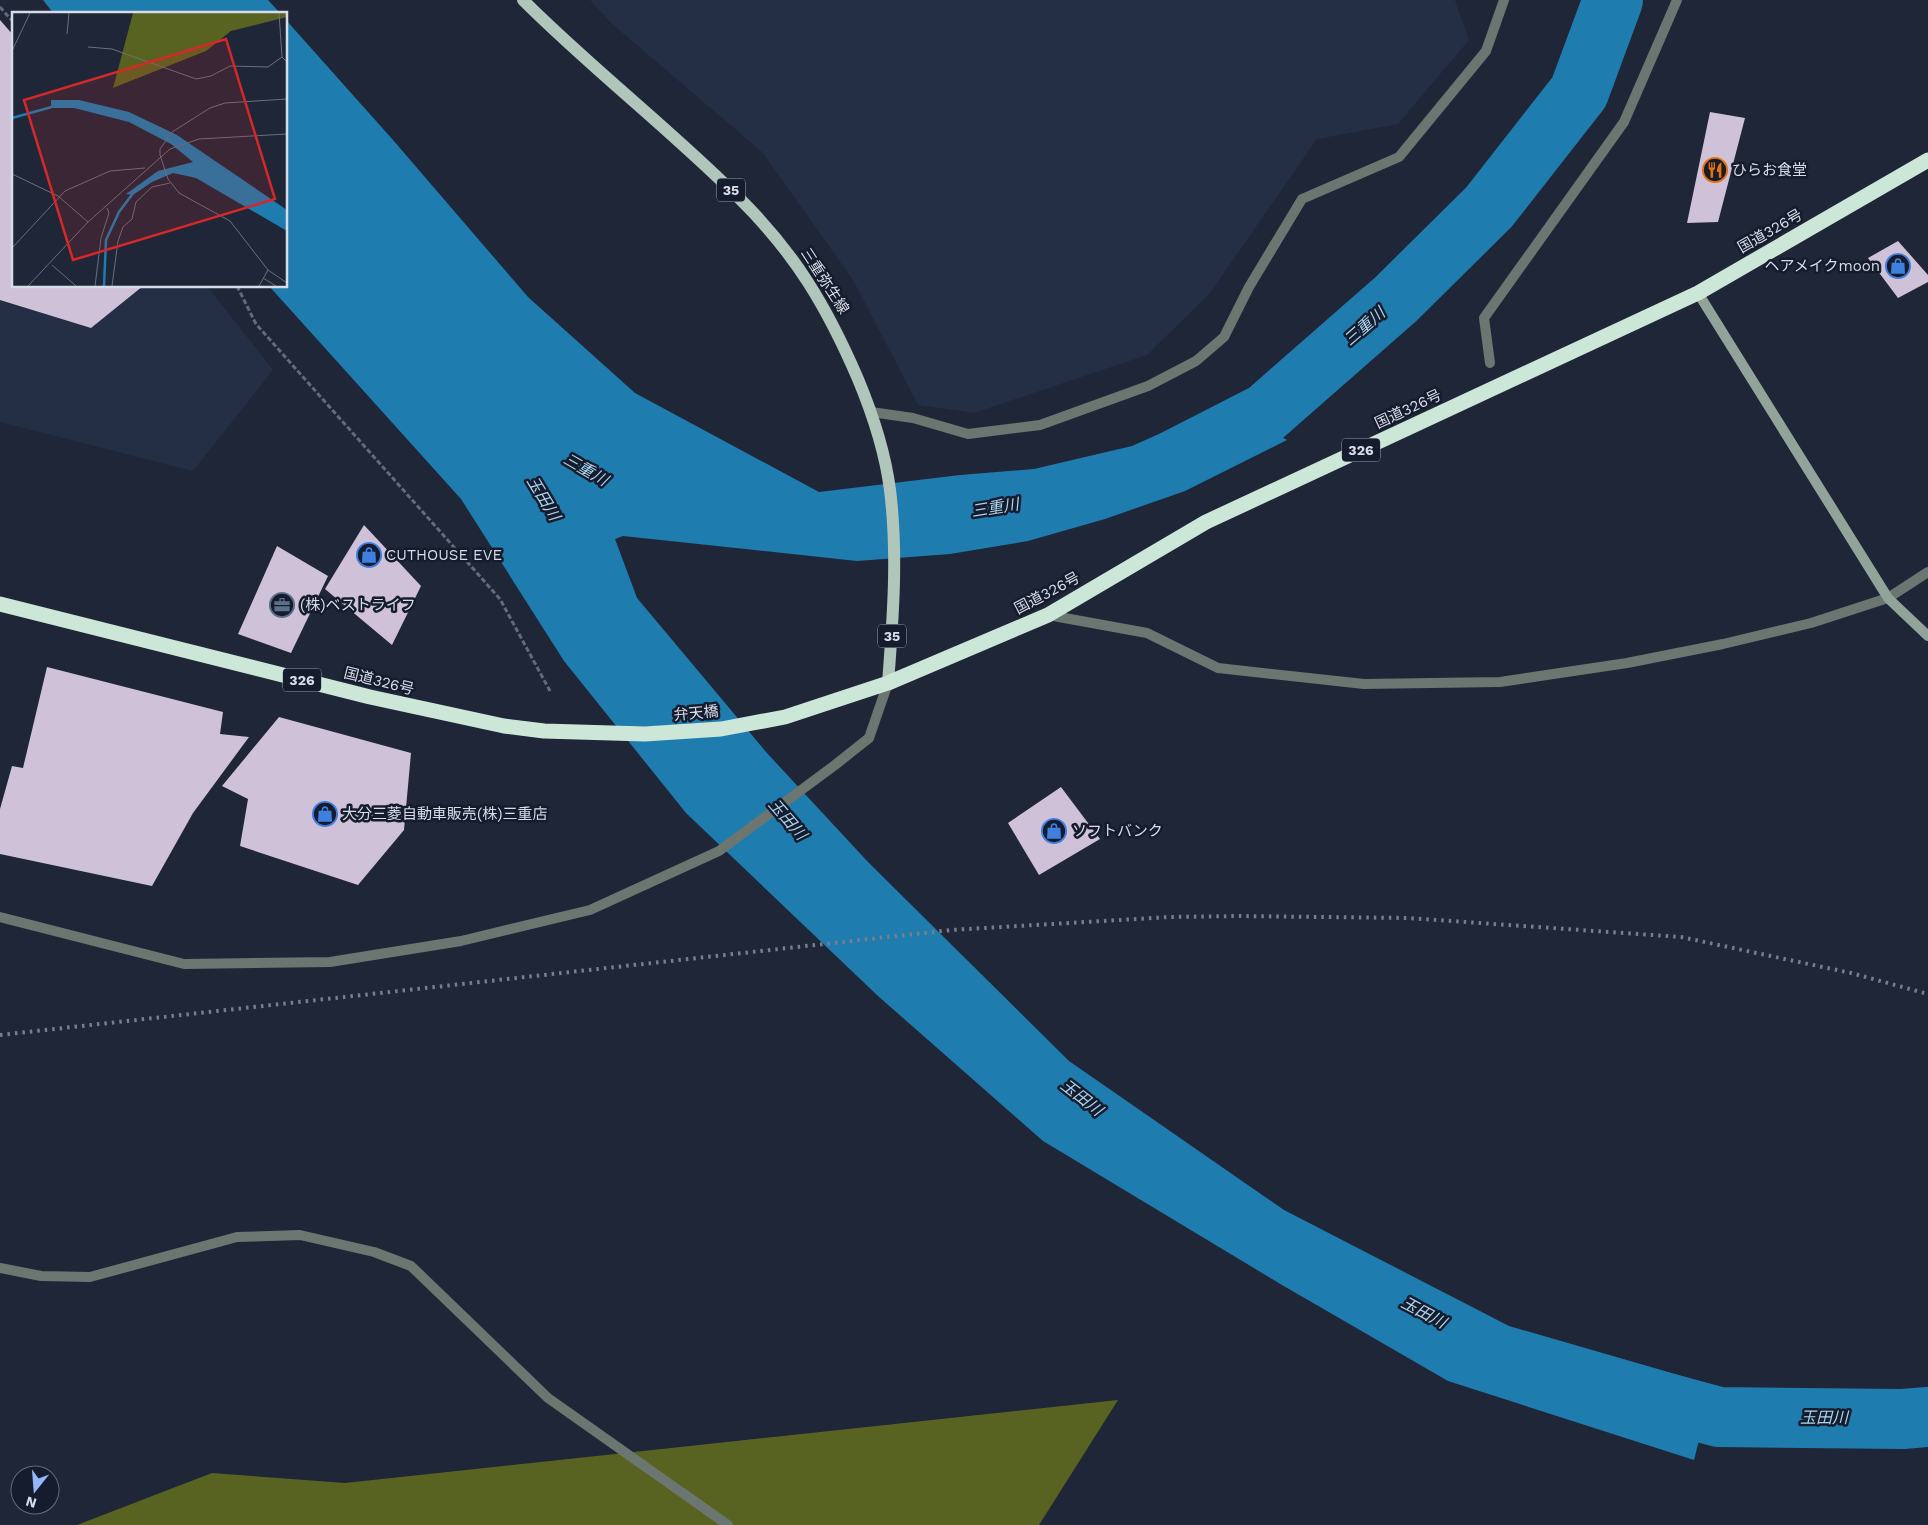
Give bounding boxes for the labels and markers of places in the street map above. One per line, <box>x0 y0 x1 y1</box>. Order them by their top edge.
restaurant icon: ひらお食堂 <box>1702 157 1728 183</box>
place label: ひらお食堂 <box>1732 161 1807 179</box>
shop icon: ヘアメイクmoon <box>1885 253 1911 279</box>
place label: ヘアメイクmoon <box>1764 257 1880 275</box>
shop icon: CUTHOUSE EVE <box>356 542 382 568</box>
place label: CUTHOUSE EVE <box>386 546 502 564</box>
office icon: (株)ベストライフ <box>269 592 295 618</box>
place label: (株)ベストライフ <box>300 596 416 614</box>
shop icon: 大分三菱自動車販売(株)三重店 <box>312 801 338 827</box>
place label: 大分三菱自動車販売(株)三重店 <box>342 805 548 823</box>
shop icon: ソフトバンク <box>1041 818 1067 844</box>
place label: ソフトバンク <box>1072 822 1163 840</box>

